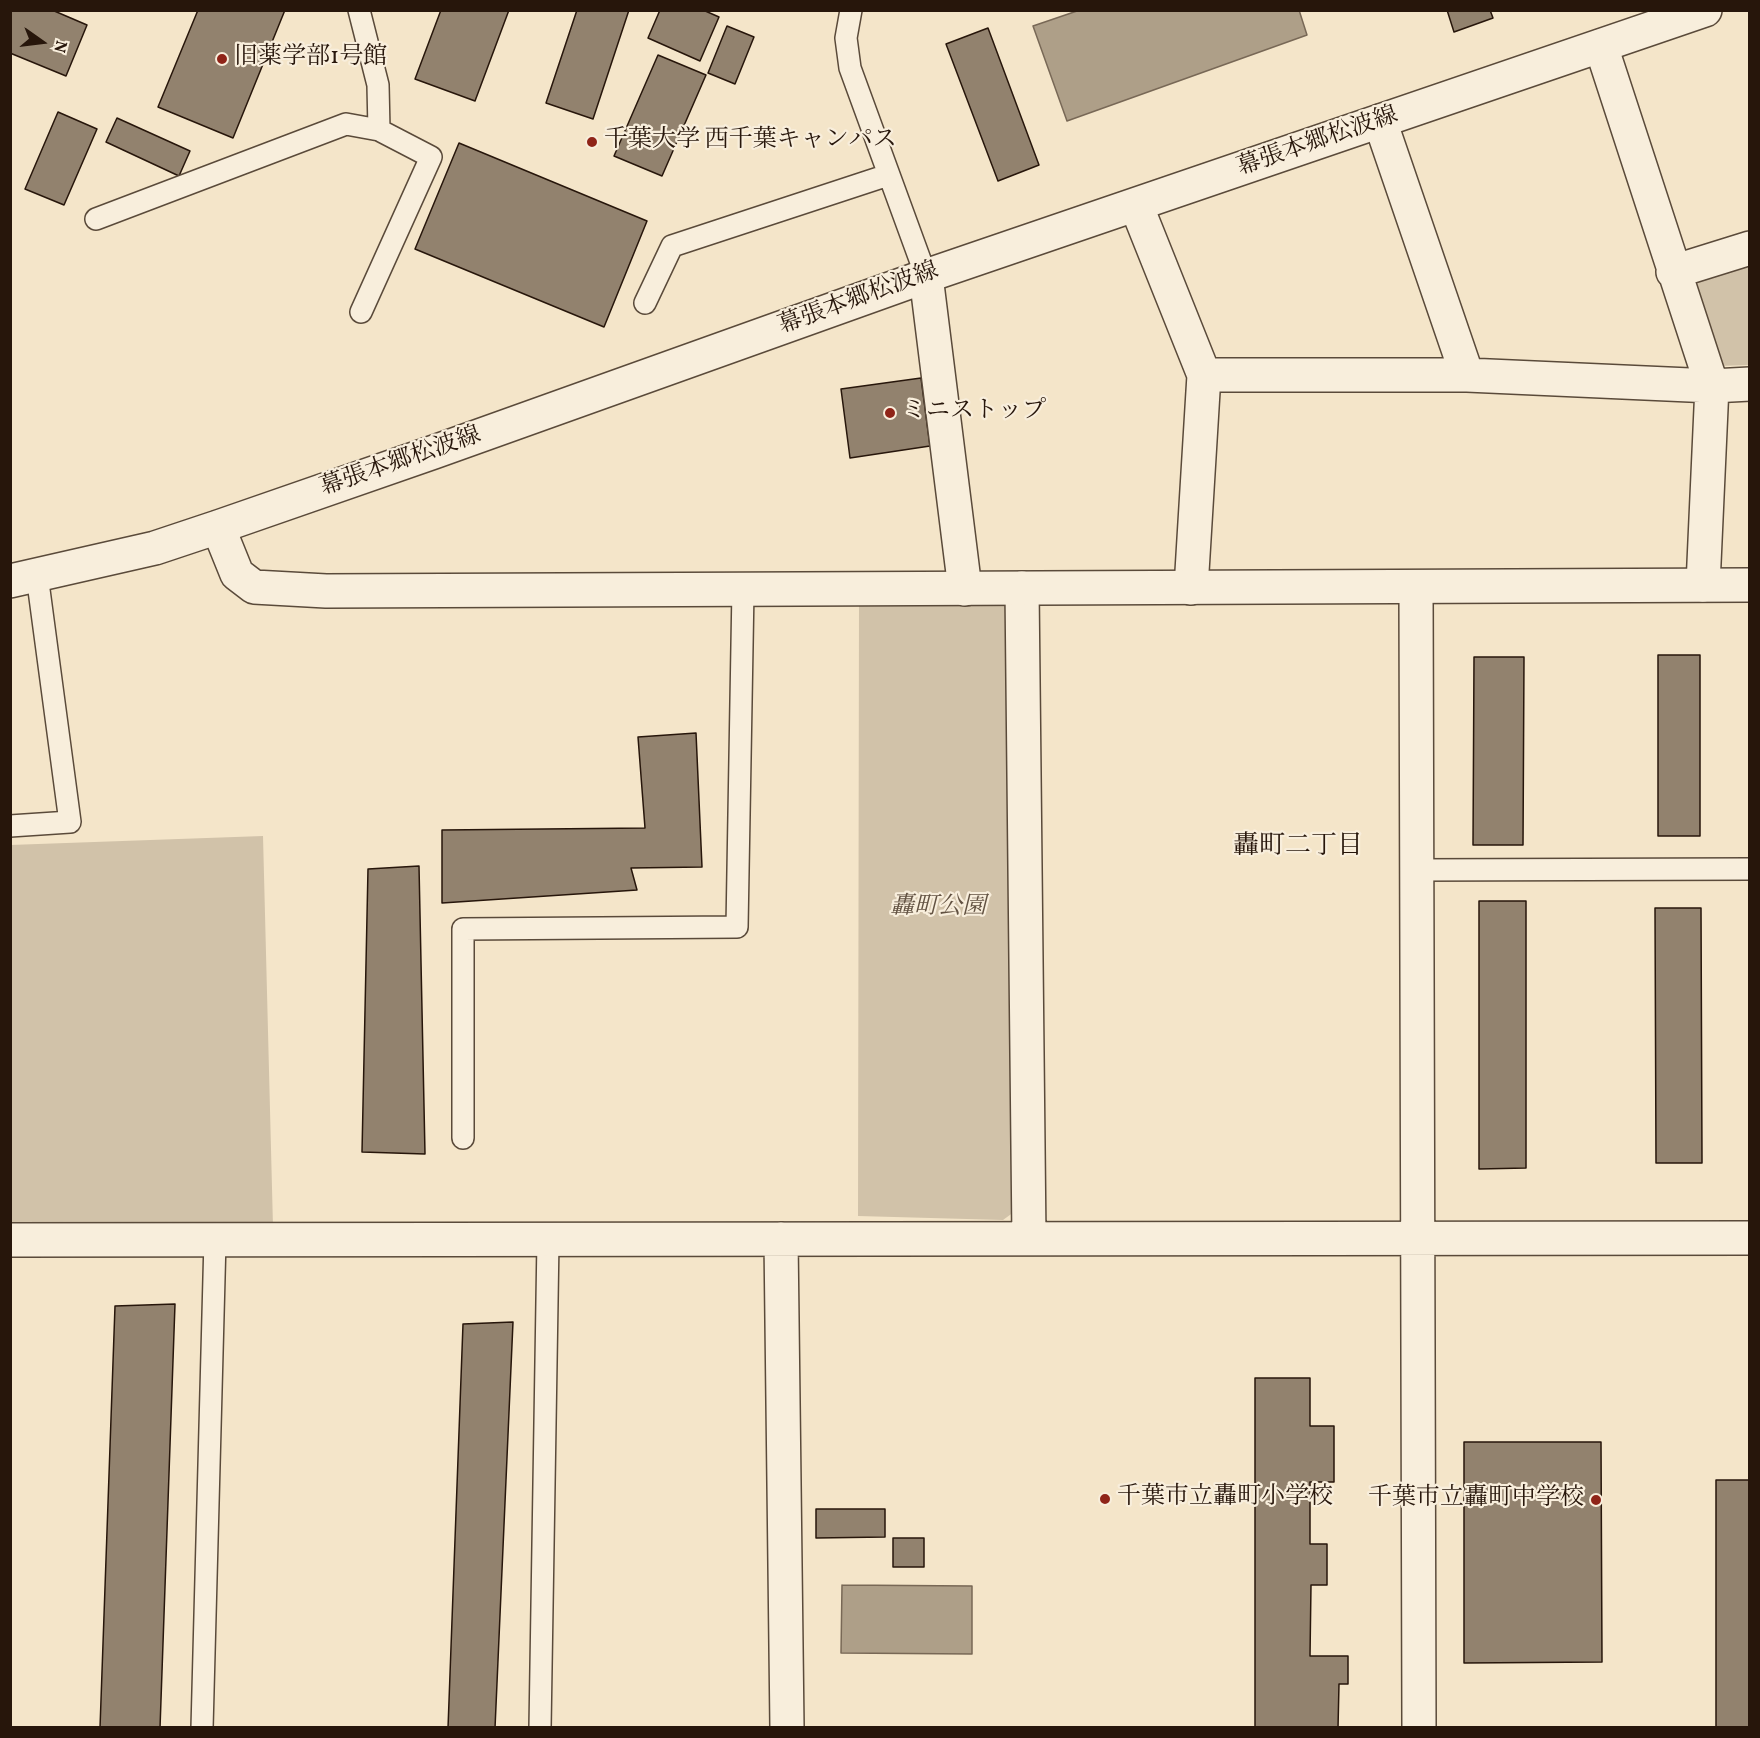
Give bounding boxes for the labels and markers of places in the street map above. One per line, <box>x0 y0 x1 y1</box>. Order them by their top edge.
place label: 旧薬学部1号館 <box>234 45 387 73</box>
marker: 旧薬学部1号館 <box>215 52 229 66</box>
place label: 千葉大学 西千葉キャンパス <box>604 128 897 156</box>
marker: 千葉大学 西千葉キャンパス <box>585 135 599 149</box>
place label: ミニストップ <box>902 399 1046 427</box>
marker: ミニストップ <box>883 406 897 420</box>
place label: 千葉市立轟町小学校 <box>1117 1485 1333 1513</box>
place label: 千葉市立轟町中学校 <box>1368 1486 1584 1514</box>
marker: 千葉市立轟町小学校 <box>1098 1492 1112 1506</box>
marker: 千葉市立轟町中学校 <box>1589 1493 1603 1507</box>

